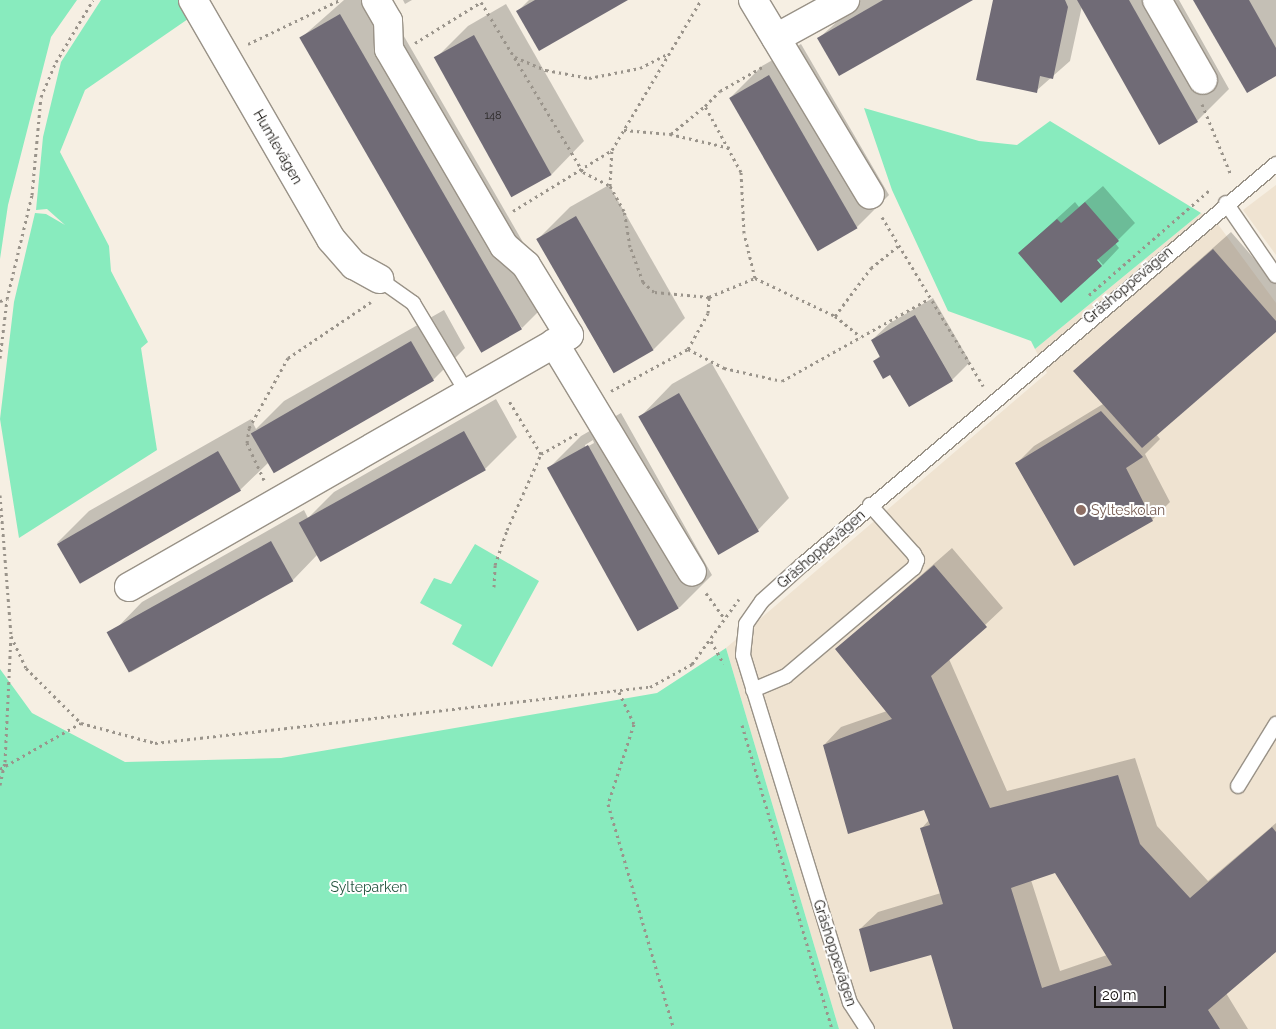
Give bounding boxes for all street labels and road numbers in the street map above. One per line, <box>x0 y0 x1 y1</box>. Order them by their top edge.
street label: Humlevägen <box>250 107 306 187</box>
street label: Gräshoppevägen <box>1080 243 1176 327</box>
street label: Gräshoppevägen <box>774 506 868 592</box>
street label: Gräshoppevägen <box>810 898 860 1008</box>

